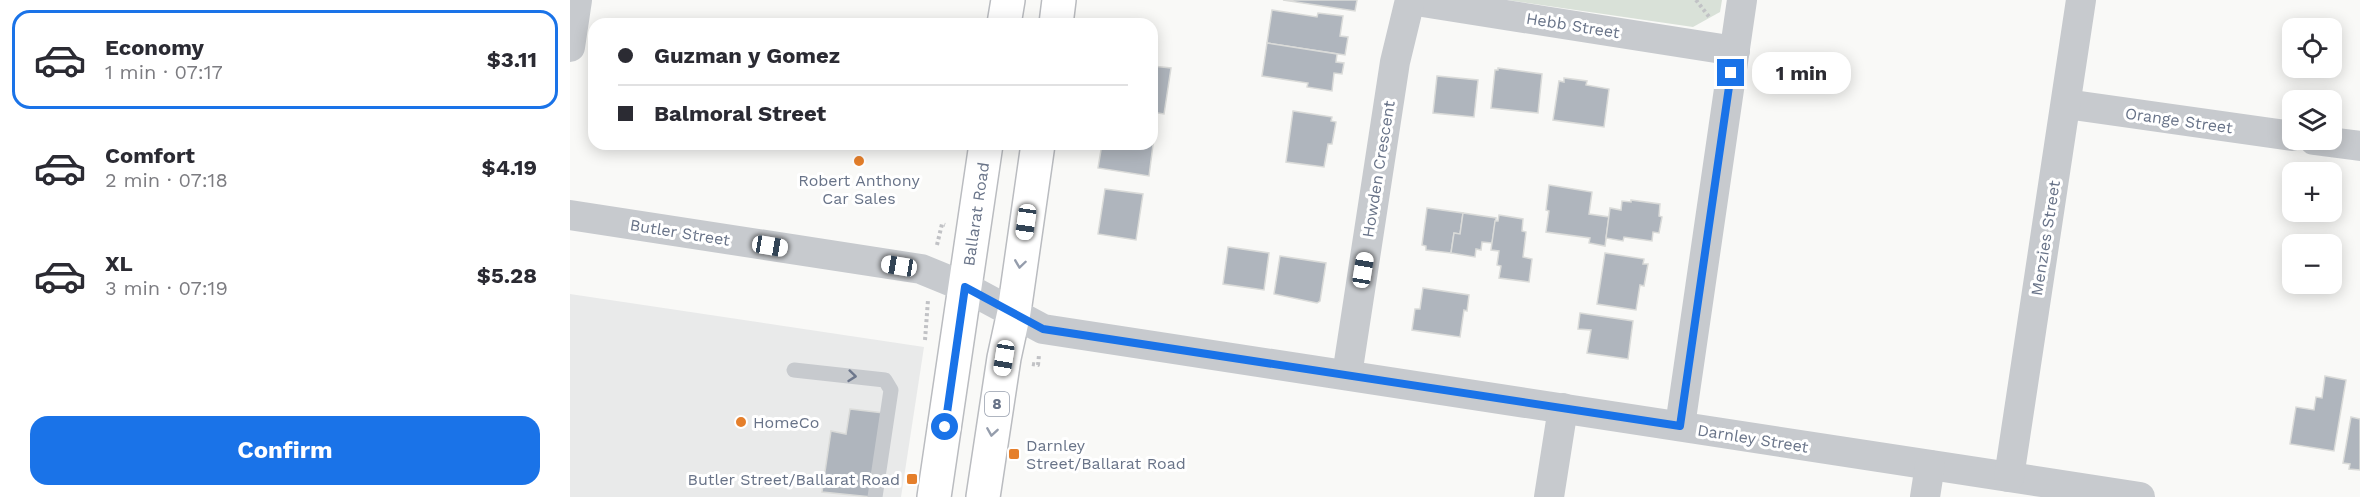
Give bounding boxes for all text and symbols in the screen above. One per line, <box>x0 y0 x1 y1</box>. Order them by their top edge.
street label: Hebb Street <box>1525 9 1621 42</box>
map controls <box>2282 18 2342 294</box>
button: locate <box>2282 18 2342 78</box>
icon: car <box>33 33 87 87</box>
text: Economy <box>105 35 204 60</box>
text: Guzman y Gomez <box>654 43 840 68</box>
text: $3.11 <box>487 47 537 72</box>
callout: 1 min <box>1752 52 1851 94</box>
route end <box>1717 59 1744 86</box>
text: 1 min · 07:17 <box>105 60 223 84</box>
text: 1 min <box>1776 61 1827 85</box>
button: layers <box>2282 90 2342 150</box>
street label: Howden Crescent <box>1358 99 1399 239</box>
text: Balmoral Street <box>654 101 826 126</box>
street label: Orange Street <box>2124 104 2234 137</box>
icon: car <box>33 141 87 195</box>
text: Comfort <box>105 143 195 168</box>
marker: Robert Anthony Car Sales <box>852 154 866 168</box>
text: $4.19 <box>482 155 537 180</box>
street label: Ballarat Road <box>959 161 993 267</box>
button: + <box>2282 162 2342 222</box>
text: 2 min · 07:18 <box>105 168 228 192</box>
place label: Robert Anthony Car Sales <box>798 171 920 208</box>
street label: Menzies Street <box>2027 179 2064 297</box>
car <box>1015 203 1037 241</box>
street label: Butler Street <box>629 215 732 250</box>
car <box>751 234 789 258</box>
button: − <box>2282 234 2342 294</box>
icon: car <box>33 249 87 303</box>
text: XL <box>105 251 133 276</box>
car <box>1351 251 1375 289</box>
car <box>880 254 918 278</box>
one-way arrow <box>1014 260 1026 269</box>
text: $5.28 <box>477 263 537 288</box>
text: 3 min · 07:19 <box>105 276 228 300</box>
car <box>992 339 1016 377</box>
one-way arrow <box>847 369 856 382</box>
road number: 8 <box>985 392 1009 416</box>
place label: HomeCo <box>753 413 819 432</box>
route start <box>931 413 958 440</box>
marker: HomeCo <box>734 415 748 429</box>
button: Confirm <box>30 416 540 485</box>
street label: Darnley Street <box>1696 420 1810 457</box>
one-way arrow <box>987 427 999 437</box>
place label: Darnley Street/Ballarat Road <box>1026 436 1186 473</box>
marker: Darnley Street/Ballarat Road <box>1007 447 1021 461</box>
place label: Butler Street/Ballarat Road <box>687 470 900 489</box>
marker: Butler Street/Ballarat Road <box>905 472 919 486</box>

